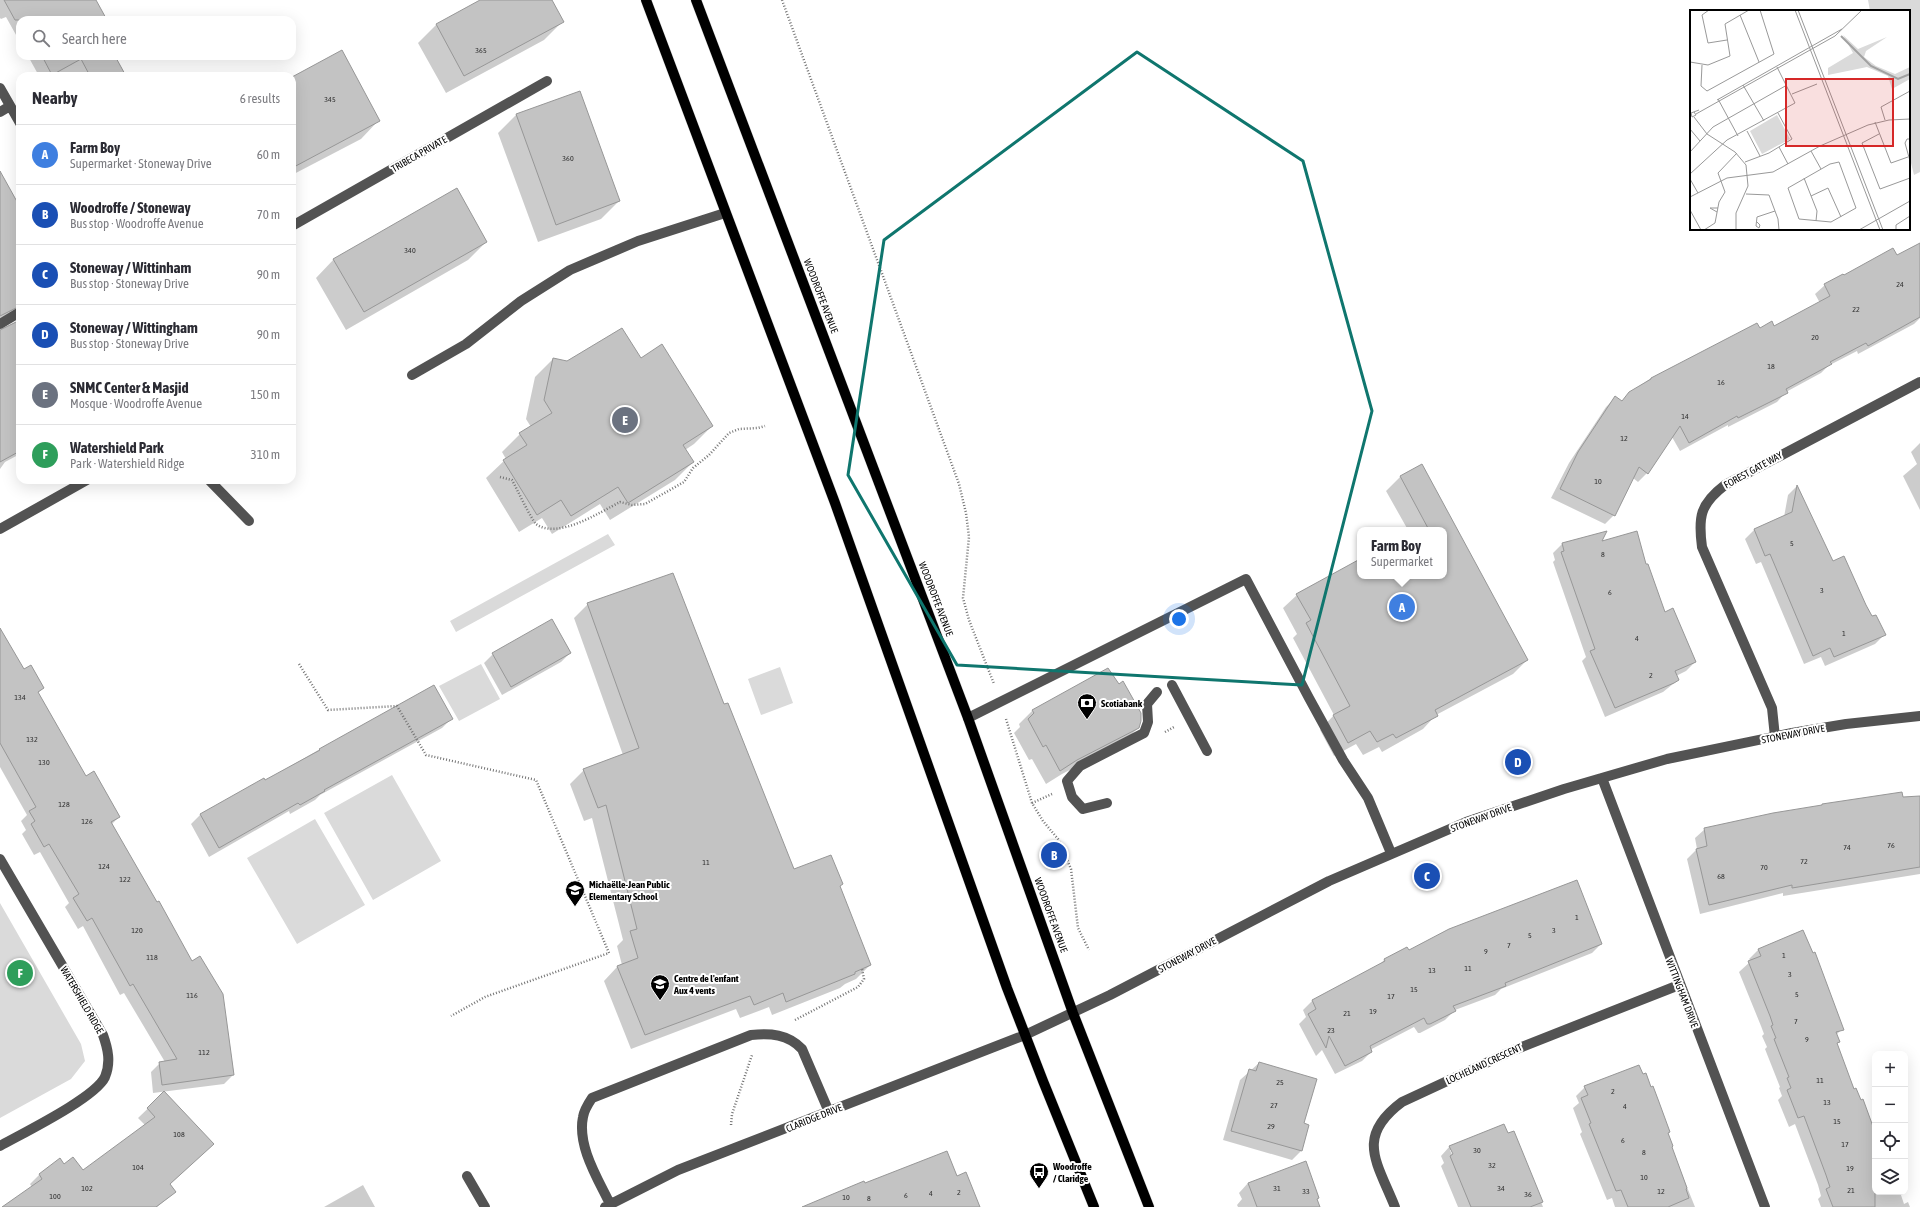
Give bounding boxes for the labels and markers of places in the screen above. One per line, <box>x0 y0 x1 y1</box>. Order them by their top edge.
pin: E <box>612 405 638 435</box>
pin: A <box>1389 592 1415 622</box>
bank icon: Scotiabank <box>1076 692 1098 720</box>
place label: Scotiabank <box>1101 698 1143 709</box>
pin: D <box>1505 747 1531 777</box>
pin: B <box>1041 840 1067 870</box>
pin: C <box>1414 861 1440 891</box>
school or university icon: Michaëlle-Jean Public Elementary School <box>564 879 586 907</box>
place label: Michaëlle-Jean Public Elementary School <box>589 879 670 902</box>
pin: F <box>7 958 33 988</box>
school or university icon: Centre de l'enfant Aux 4 vents <box>649 973 671 1001</box>
place label: Centre de l'enfant Aux 4 vents <box>673 973 739 996</box>
bus stop icon: Woodroffe / Claridge <box>1028 1161 1050 1189</box>
place label: Woodroffe / Claridge <box>1052 1161 1092 1184</box>

